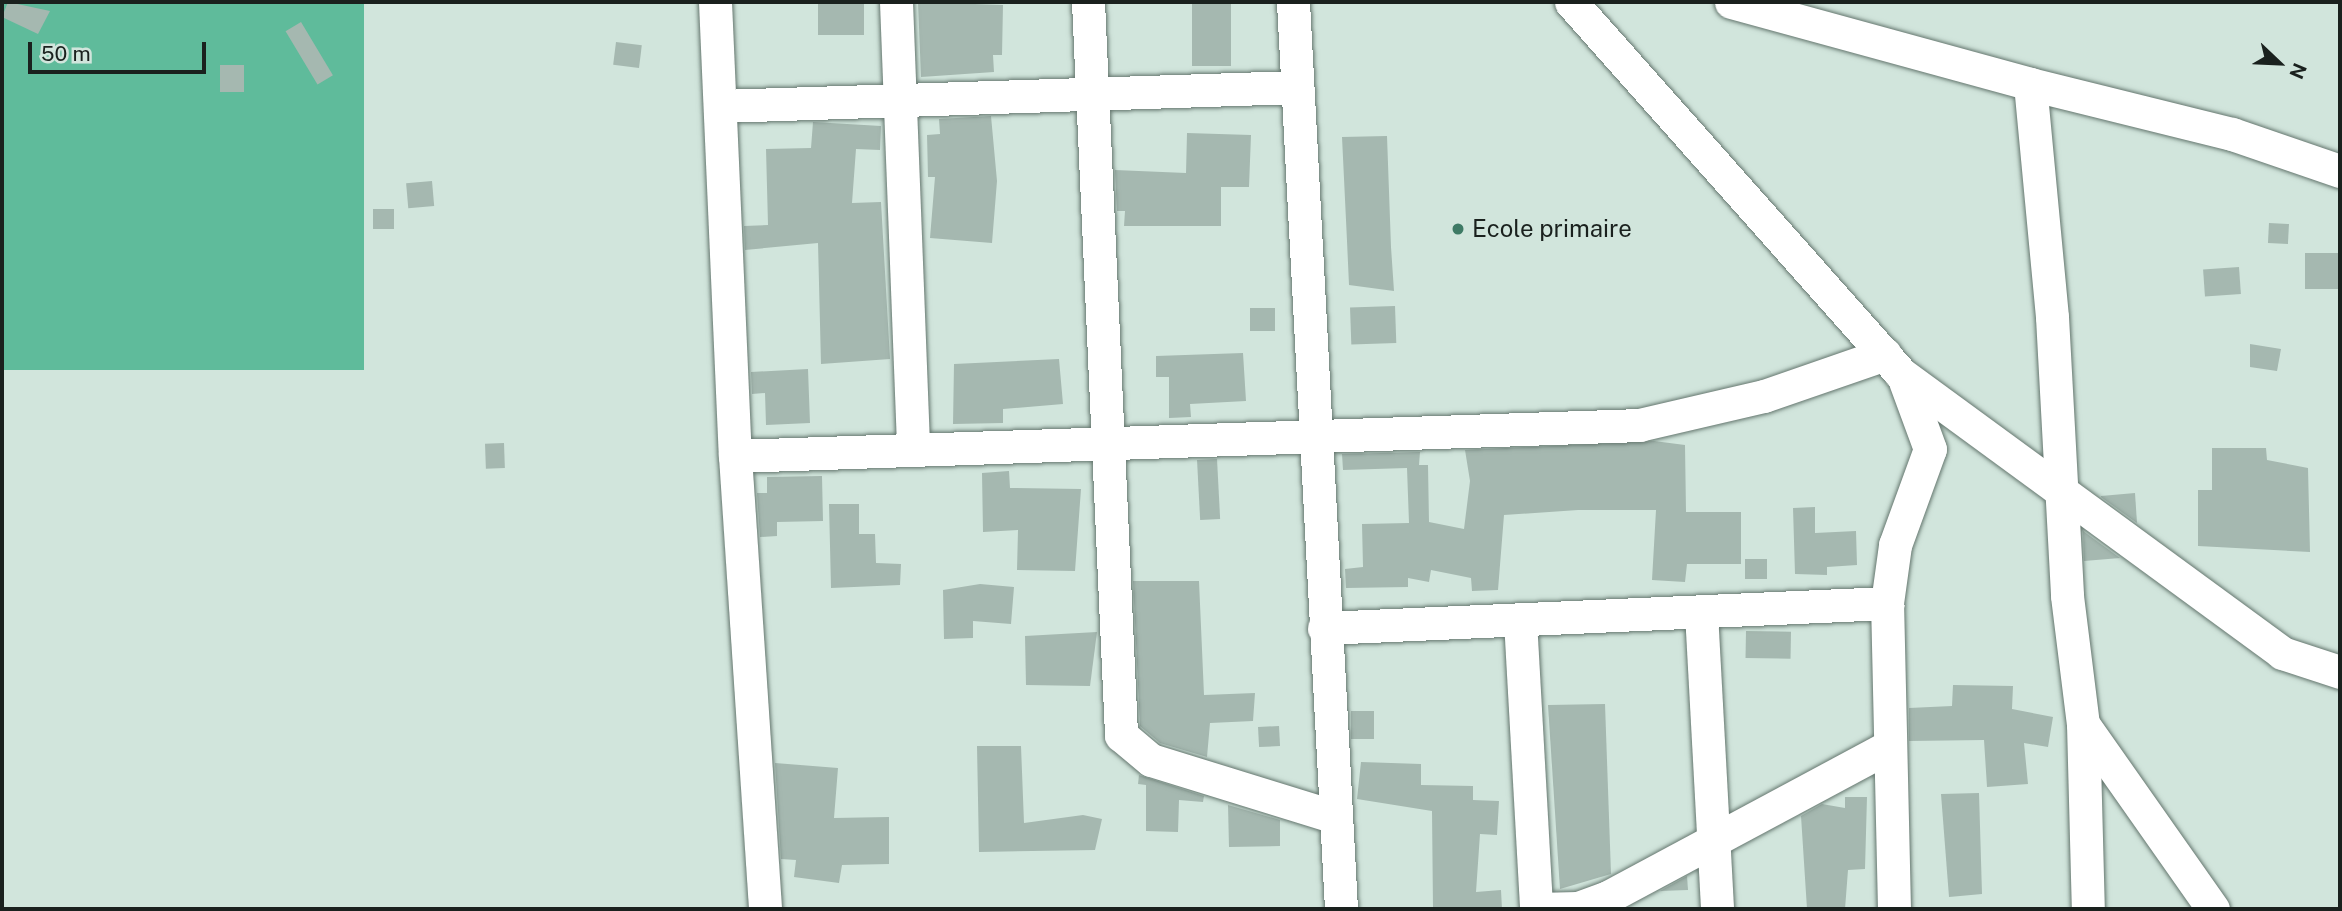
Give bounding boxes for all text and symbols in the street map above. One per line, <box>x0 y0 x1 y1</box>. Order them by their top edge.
scale bar <box>32 28 210 72</box>
north arrow <box>2244 28 2314 98</box>
text: 50 m <box>41 41 91 66</box>
text: N <box>2285 60 2311 82</box>
place label: Ecole primaire <box>1472 215 1632 243</box>
marker: Ecole primaire <box>1450 221 1466 237</box>

